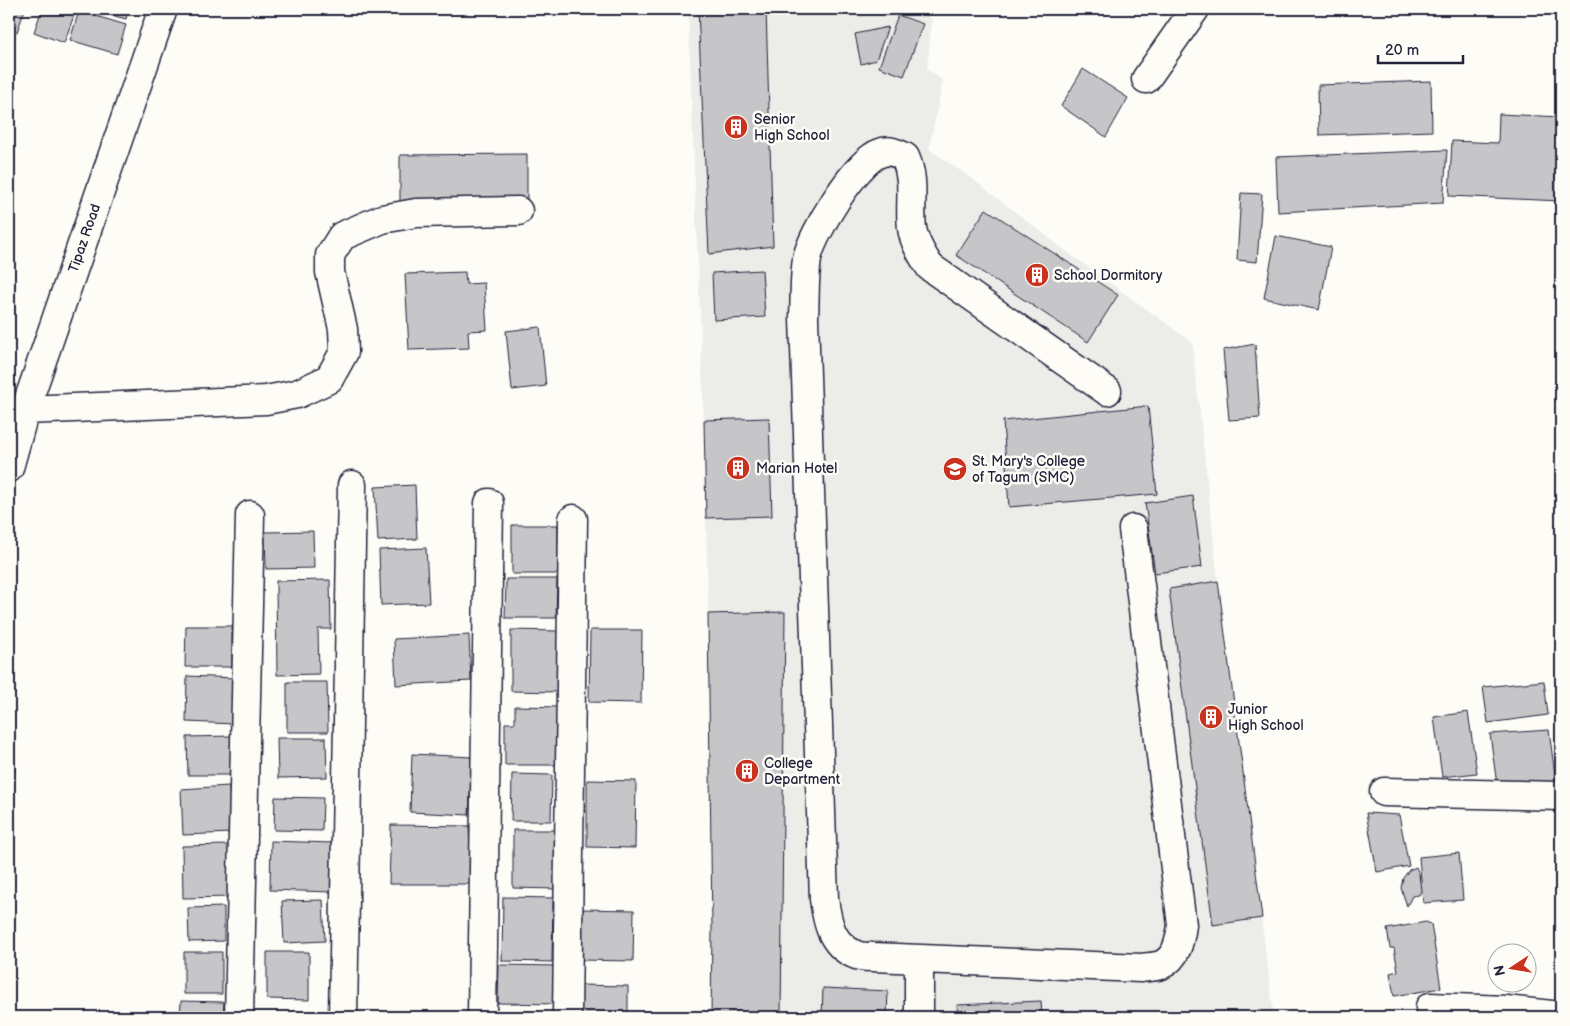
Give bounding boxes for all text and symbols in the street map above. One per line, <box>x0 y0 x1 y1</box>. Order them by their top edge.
scale bar <box>1378 32 1462 64</box>
text: 20 m <box>1385 41 1419 60</box>
place label: Senior High School <box>754 111 830 144</box>
building icon: Senior High School <box>723 114 749 140</box>
street label: Tipaz Road <box>65 202 104 275</box>
building icon: School Dormitory <box>1024 262 1050 288</box>
place label: School Dormitory <box>1054 267 1163 284</box>
place label: St. Mary's College of Tagum (SMC) <box>972 453 1085 486</box>
building icon: Marian Hotel <box>725 455 751 481</box>
school or university icon: St. Mary's College of Tagum (SMC) <box>942 456 968 482</box>
place label: Marian Hotel <box>756 460 837 477</box>
place label: Junior High School <box>1228 701 1304 734</box>
building icon: Junior High School <box>1198 704 1224 730</box>
place label: College Department <box>764 755 841 788</box>
building icon: College Department <box>734 758 760 784</box>
north arrow <box>1488 944 1538 994</box>
text: N <box>1490 964 1509 978</box>

